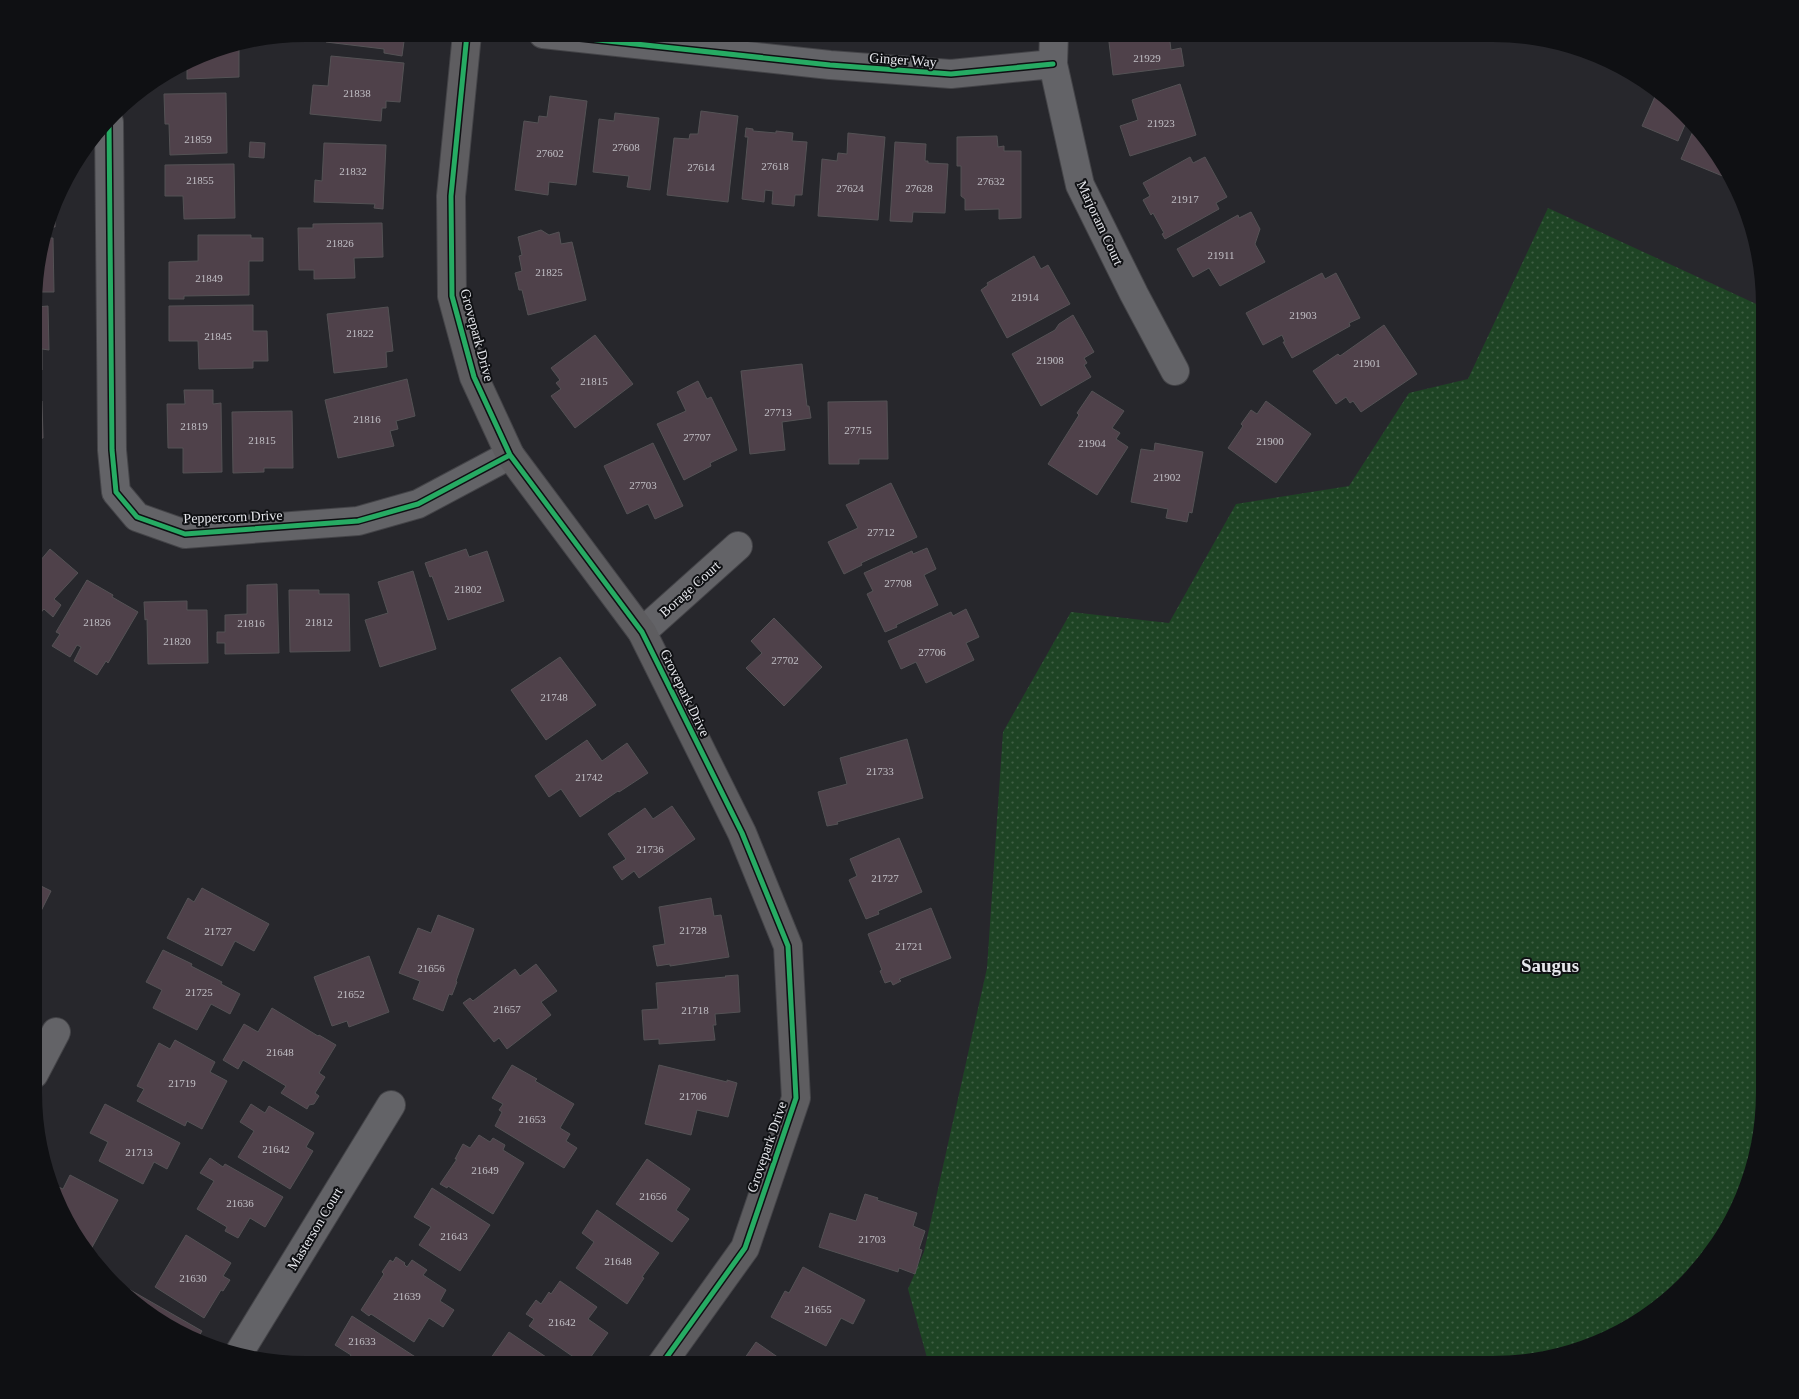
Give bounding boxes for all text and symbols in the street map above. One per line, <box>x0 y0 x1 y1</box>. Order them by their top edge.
street label: Ginger Way <box>869 50 937 70</box>
house number: 21929 <box>1133 52 1161 64</box>
house number: 21838 <box>343 87 371 99</box>
house number: 21923 <box>1147 117 1175 129</box>
house number: 21859 <box>184 133 212 145</box>
house number: 27608 <box>612 141 640 153</box>
house number: 27602 <box>536 147 564 159</box>
house number: 27618 <box>761 160 789 172</box>
house number: 27614 <box>687 161 715 173</box>
house number: 21832 <box>339 165 367 177</box>
house number: 21855 <box>186 174 214 186</box>
house number: 27632 <box>977 175 1005 187</box>
street label: Marjoram Court <box>1074 178 1126 268</box>
house number: 27624 <box>836 182 864 194</box>
house number: 27628 <box>905 182 933 194</box>
house number: 21917 <box>1171 193 1199 205</box>
house number: 21826 <box>326 237 354 249</box>
house number: 21911 <box>1207 249 1235 261</box>
house number: 21825 <box>535 266 563 278</box>
house number: 21849 <box>195 272 223 284</box>
street label: Grovepark Drive <box>457 287 497 383</box>
house number: 21914 <box>1011 291 1039 303</box>
house number: 21903 <box>1289 309 1317 321</box>
house number: 21822 <box>346 327 374 339</box>
house number: 21845 <box>204 330 232 342</box>
house number: 21908 <box>1036 354 1064 366</box>
house number: 21901 <box>1353 357 1381 369</box>
house number: 21815 <box>580 375 608 387</box>
house number: 27713 <box>764 406 792 418</box>
house number: 21816 <box>353 413 381 425</box>
house number: 21819 <box>180 420 208 432</box>
house number: 27715 <box>844 424 872 436</box>
house number: 27707 <box>683 431 711 443</box>
house number: 21815 <box>248 434 276 446</box>
house number: 21900 <box>1256 435 1284 447</box>
house number: 21904 <box>1078 437 1106 449</box>
house number: 21902 <box>1153 471 1181 483</box>
house number: 27703 <box>629 479 657 491</box>
street label: Peppercorn Drive <box>183 508 283 526</box>
house number: 27712 <box>867 526 895 538</box>
street label: Borage Court <box>657 558 723 620</box>
house number: 27708 <box>884 577 912 589</box>
house number: 21802 <box>454 583 482 595</box>
house number: 21826 <box>83 616 111 628</box>
house number: 21812 <box>305 616 333 628</box>
house number: 21816 <box>237 617 265 629</box>
house number: 21820 <box>163 635 191 647</box>
house number: 27706 <box>918 646 946 658</box>
street label: Grovepark Drive <box>657 647 713 739</box>
house number: 27702 <box>771 654 799 666</box>
house number: 21748 <box>540 691 568 703</box>
house number: 21733 <box>866 765 894 777</box>
house number: 21742 <box>575 771 603 783</box>
house number: 21736 <box>636 843 664 855</box>
house number: 21727 <box>871 872 899 884</box>
house number: 21728 <box>679 924 707 936</box>
house number: 21727 <box>204 925 232 937</box>
house number: 21721 <box>895 940 923 952</box>
district label: Saugus <box>1521 955 1579 976</box>
house number: 21656 <box>417 962 445 974</box>
house number: 21725 <box>185 986 213 998</box>
house number: 21652 <box>337 988 365 1000</box>
house number: 21657 <box>493 1003 521 1015</box>
house number: 21718 <box>681 1004 709 1016</box>
house number: 21648 <box>266 1046 294 1058</box>
house number: 21719 <box>168 1077 196 1089</box>
house number: 21706 <box>679 1090 707 1102</box>
street label: Grovepark Drive <box>744 1100 790 1194</box>
house number: 21653 <box>518 1113 546 1125</box>
house number: 21642 <box>262 1143 290 1155</box>
house number: 21713 <box>125 1146 153 1158</box>
house number: 21649 <box>471 1164 499 1176</box>
street label: Masterson Court <box>284 1185 346 1273</box>
house number: 21656 <box>639 1190 667 1202</box>
house number: 21636 <box>226 1197 254 1209</box>
house number: 21643 <box>440 1230 468 1242</box>
house number: 21703 <box>858 1233 886 1245</box>
house number: 21648 <box>604 1255 632 1267</box>
house number: 21630 <box>179 1272 207 1284</box>
house number: 21639 <box>393 1290 421 1302</box>
house number: 21655 <box>804 1303 832 1315</box>
house number: 21642 <box>548 1316 576 1328</box>
house number: 21633 <box>348 1335 376 1347</box>

